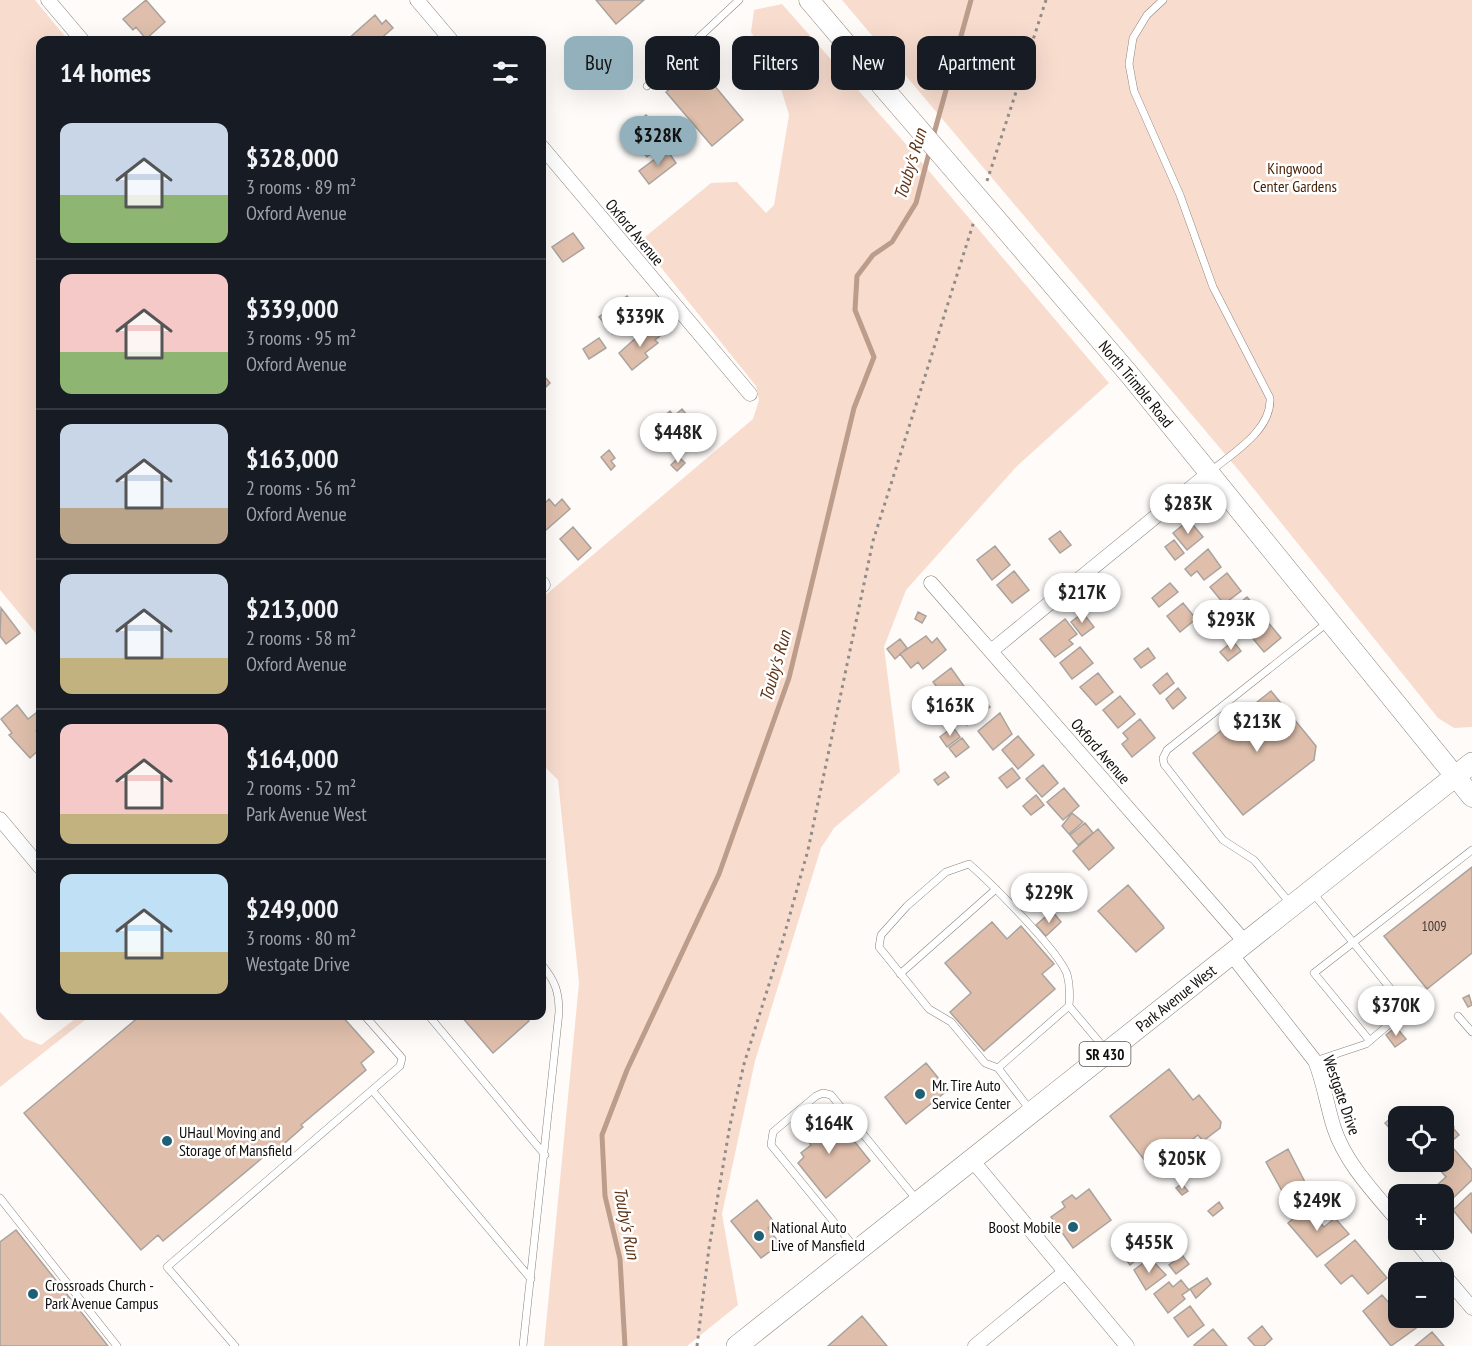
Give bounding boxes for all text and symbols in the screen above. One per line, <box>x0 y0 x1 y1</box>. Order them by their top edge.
chip: Buy <box>564 36 633 90</box>
chip: Rent <box>645 36 720 90</box>
chip: Filters <box>732 36 819 90</box>
chip: New <box>831 36 905 90</box>
chip: Apartment <box>917 36 1036 90</box>
text: 14 homes <box>60 56 151 89</box>
icon: filters <box>489 56 522 89</box>
pin: $328K <box>616 116 700 167</box>
text: $328K <box>634 122 682 148</box>
water label: Touby's Run <box>888 125 932 202</box>
text: $328,000 <box>246 141 339 174</box>
icon: home <box>108 147 180 219</box>
park label: Kingwood Center Gardens <box>1253 158 1337 196</box>
text: 3 rooms · 89 m² <box>246 174 356 200</box>
street label: Oxford Avenue <box>601 195 669 269</box>
text: Oxford Avenue <box>246 200 347 226</box>
text: $339,000 <box>246 292 339 325</box>
pin: $339K <box>598 297 682 348</box>
icon: home <box>108 298 180 370</box>
text: $339K <box>616 303 664 329</box>
text: 3 rooms · 95 m² <box>246 325 356 351</box>
street label: North Trimble Road <box>1095 336 1178 431</box>
text: Oxford Avenue <box>246 351 347 377</box>
pin: $448K <box>636 413 720 464</box>
text: $448K <box>654 419 702 445</box>
text: $163,000 <box>246 442 339 475</box>
icon: home <box>108 448 180 520</box>
text: 2 rooms · 56 m² <box>246 475 356 501</box>
pin: $283K <box>1146 484 1230 535</box>
text: $283K <box>1164 490 1212 516</box>
text: Oxford Avenue <box>246 501 347 527</box>
pin: $217K <box>1040 573 1124 624</box>
text: $217K <box>1058 579 1106 605</box>
text: $213,000 <box>246 592 339 625</box>
icon: home <box>108 598 180 670</box>
pin: $293K <box>1189 600 1273 651</box>
text: $293K <box>1207 606 1255 632</box>
text: 2 rooms · 58 m² <box>246 625 356 651</box>
water label: Touby's Run <box>754 627 796 704</box>
text: Oxford Avenue <box>246 651 347 677</box>
pin: $163K <box>908 686 992 737</box>
text: $163K <box>926 692 974 718</box>
pin: $213K <box>1215 702 1299 753</box>
text: $213K <box>1233 708 1281 734</box>
street label: Oxford Avenue <box>1067 714 1135 788</box>
text: $164,000 <box>246 742 339 775</box>
icon: home <box>108 748 180 820</box>
text: 2 rooms · 52 m² <box>246 775 356 801</box>
text: Park Avenue West <box>246 801 367 827</box>
pin: $229K <box>1007 873 1091 924</box>
text: $229K <box>1025 879 1073 905</box>
text: $249,000 <box>246 892 339 925</box>
icon: home <box>108 898 180 970</box>
house number: 1009 <box>1421 917 1447 935</box>
text: 3 rooms · 80 m² <box>246 925 356 951</box>
text: Westgate Drive <box>246 951 350 977</box>
street label: Park Avenue West <box>1132 960 1220 1036</box>
pin: $370K <box>1354 986 1438 1037</box>
text: $370K <box>1372 992 1420 1018</box>
road number: SR 430 <box>1080 1042 1130 1066</box>
street label: Westgate Drive <box>1319 1052 1365 1138</box>
place label: Mr. Tire Auto Service Center <box>932 1075 1011 1113</box>
marker: Mr. Tire Auto Service Center <box>913 1087 927 1101</box>
pin: $164K <box>787 1104 871 1155</box>
map controls <box>1388 1106 1454 1328</box>
button: locate <box>1388 1106 1454 1172</box>
text: $164K <box>805 1110 853 1136</box>
place label: UHaul Moving and Storage of Mansfield <box>179 1122 292 1160</box>
marker: UHaul Moving and Storage of Mansfield <box>160 1134 174 1148</box>
pin: $205K <box>1140 1139 1224 1190</box>
text: $205K <box>1158 1145 1206 1171</box>
pin: $249K <box>1275 1181 1359 1232</box>
button: + <box>1388 1184 1454 1250</box>
water label: Touby's Run <box>609 1185 645 1262</box>
text: $249K <box>1293 1187 1341 1213</box>
place label: National Auto Live of Mansfield <box>771 1217 865 1255</box>
place label: Boost Mobile <box>989 1217 1061 1237</box>
marker: Boost Mobile <box>1066 1220 1080 1234</box>
pin: $455K <box>1107 1223 1191 1274</box>
marker: National Auto Live of Mansfield <box>752 1229 766 1243</box>
text: $455K <box>1125 1229 1173 1255</box>
button: − <box>1388 1262 1454 1328</box>
place label: Crossroads Church - Park Avenue Campus <box>45 1275 158 1313</box>
marker: Crossroads Church - Park Avenue Campus <box>26 1287 40 1301</box>

